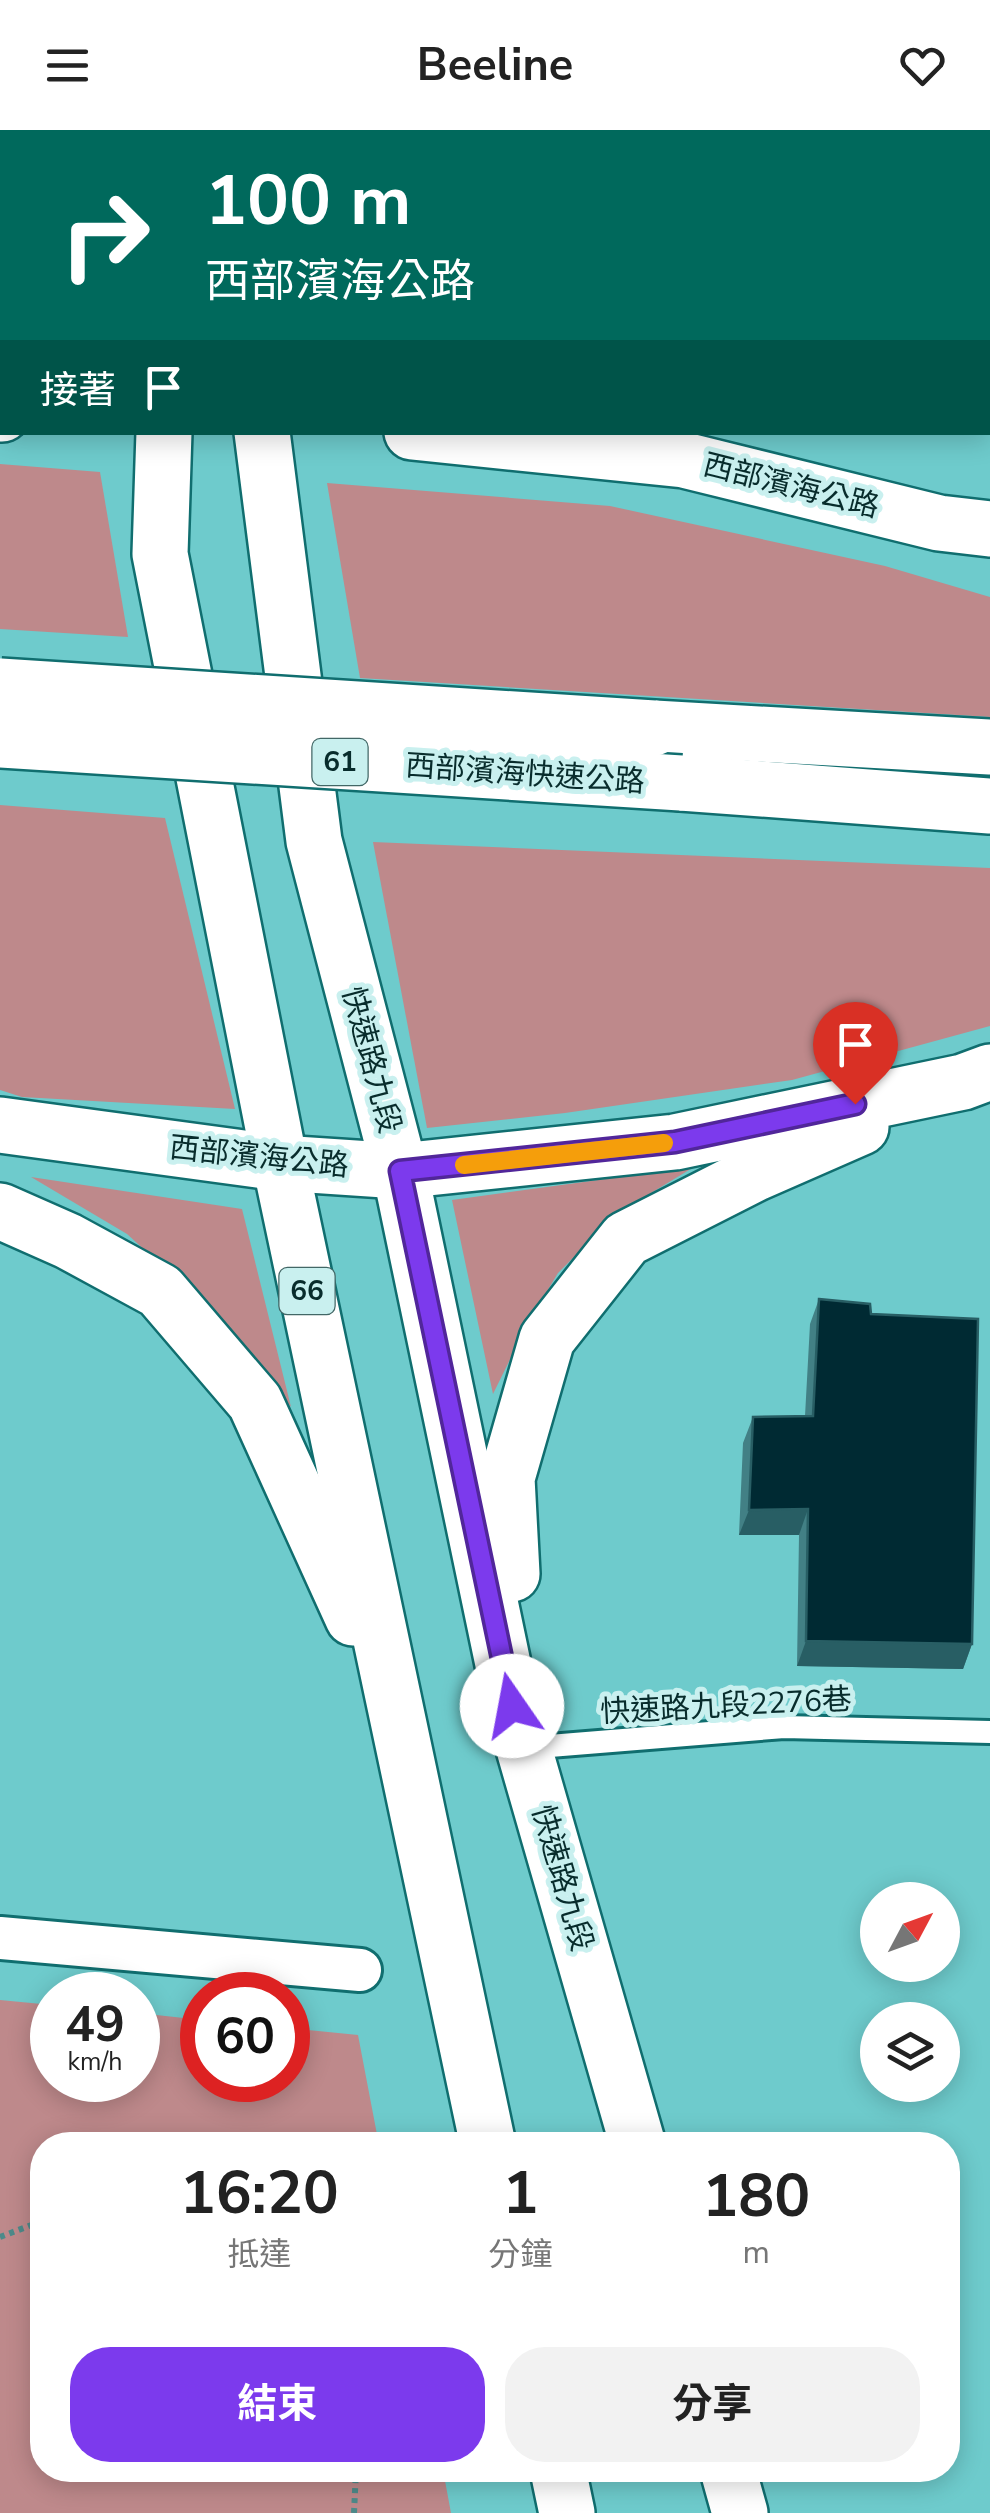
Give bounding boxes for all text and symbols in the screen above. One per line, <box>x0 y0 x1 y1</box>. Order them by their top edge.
text: Beeline <box>417 35 573 96</box>
icon: menu <box>40 38 95 93</box>
icon: heart <box>895 38 950 93</box>
text: 100 m <box>205 153 411 249</box>
icon: right <box>40 170 170 300</box>
text: 西部濱海公路 <box>205 251 475 312</box>
icon: arrive <box>136 360 191 415</box>
text: 接著 <box>40 365 116 416</box>
street label: 西部濱海公路 <box>699 444 883 528</box>
road number: 61 <box>312 739 368 785</box>
street label: 西部濱海快速公路 <box>404 745 646 803</box>
street label: 快速路九段 <box>332 982 410 1138</box>
pin <box>813 1002 898 1105</box>
icon: arrive <box>828 1017 883 1072</box>
street label: 西部濱海公路 <box>167 1127 351 1187</box>
road number: 66 <box>280 1268 334 1314</box>
position arrow <box>460 1654 564 1758</box>
street label: 快速路九段2276巷 <box>599 1679 853 1733</box>
street label: 快速路九段 <box>522 1800 602 1956</box>
north arrow <box>860 1882 960 1982</box>
map controls <box>860 1882 960 2102</box>
speed limit sign: 60 <box>180 1972 310 2102</box>
text: 49 <box>65 1990 125 2059</box>
button: layers <box>860 2002 960 2102</box>
text: km/h <box>67 2045 123 2079</box>
text: 16:20 <box>180 2152 339 2234</box>
text: 1 <box>502 2152 538 2234</box>
text: 180 <box>702 2155 810 2237</box>
text: m <box>743 2231 770 2274</box>
text: 抵達 <box>227 2233 291 2276</box>
text: 分鐘 <box>488 2233 552 2276</box>
button: 結束 <box>70 2347 485 2462</box>
button: 分享 <box>505 2347 920 2462</box>

